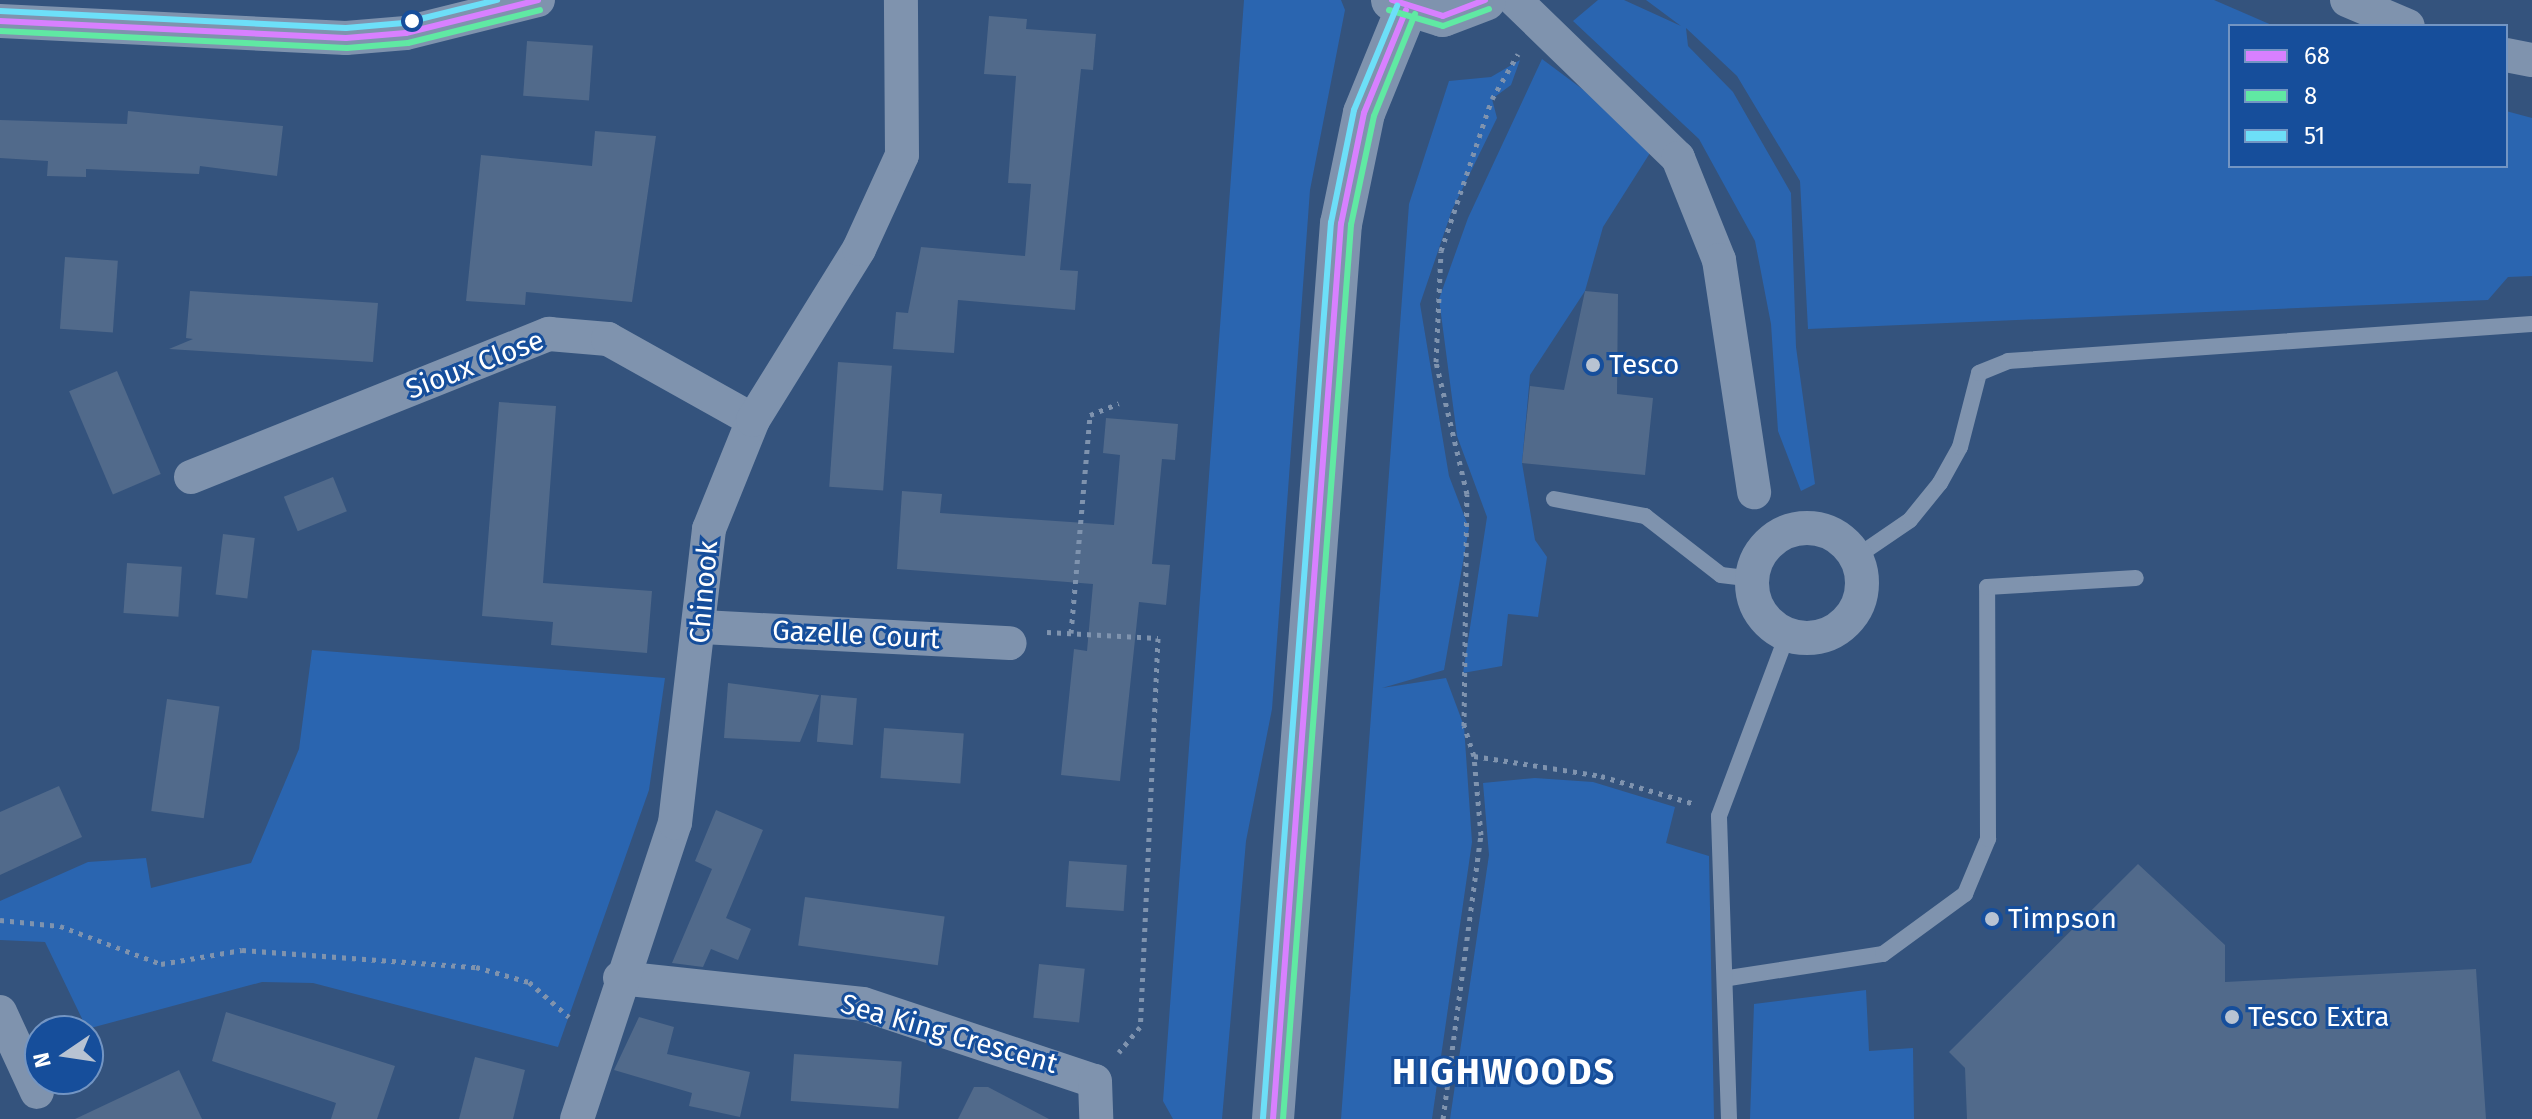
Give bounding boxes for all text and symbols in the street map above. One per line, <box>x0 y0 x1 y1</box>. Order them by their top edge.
unlabelled marker <box>404 13 420 29</box>
legend <box>2228 24 2508 168</box>
text: 68 <box>2304 42 2330 70</box>
text: 8 <box>2304 82 2317 110</box>
text: 51 <box>2304 122 2325 150</box>
street label: Sioux Close <box>401 323 549 407</box>
place label: Tesco <box>1609 348 1679 382</box>
marker: Tesco <box>1584 356 1602 374</box>
street label: Chinook <box>683 539 725 645</box>
street label: Gazelle Court <box>771 614 941 656</box>
place label: Timpson <box>2008 902 2117 936</box>
marker: Timpson <box>1983 910 2001 928</box>
street label: Sea King Crescent <box>837 987 1061 1081</box>
place label: Tesco Extra <box>2248 1000 2390 1034</box>
marker: Tesco Extra <box>2223 1008 2241 1026</box>
north arrow <box>24 1015 104 1095</box>
text: N <box>27 1050 57 1070</box>
district label: HIGHWOODS <box>1392 1051 1616 1095</box>

